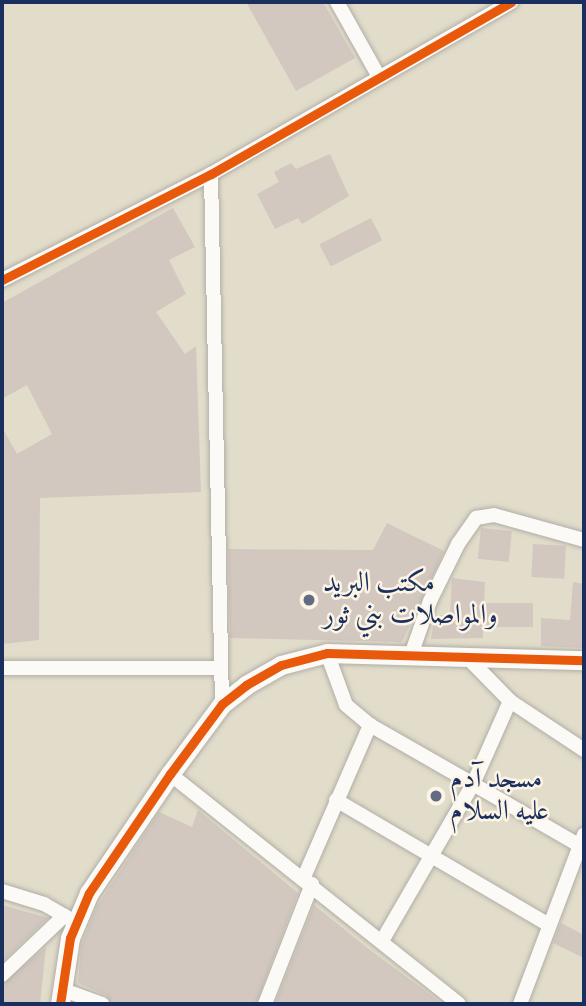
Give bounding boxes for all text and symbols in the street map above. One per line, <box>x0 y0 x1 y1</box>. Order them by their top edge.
place label: مكتب البريد والمواصلات بني ثور <box>323 567 498 633</box>
marker: مكتب البريد والمواصلات بني ثور <box>301 592 317 608</box>
place label: مسجد آدم عليه السلام <box>450 763 549 829</box>
marker: مسجد آدم عليه السلام <box>428 788 444 804</box>

